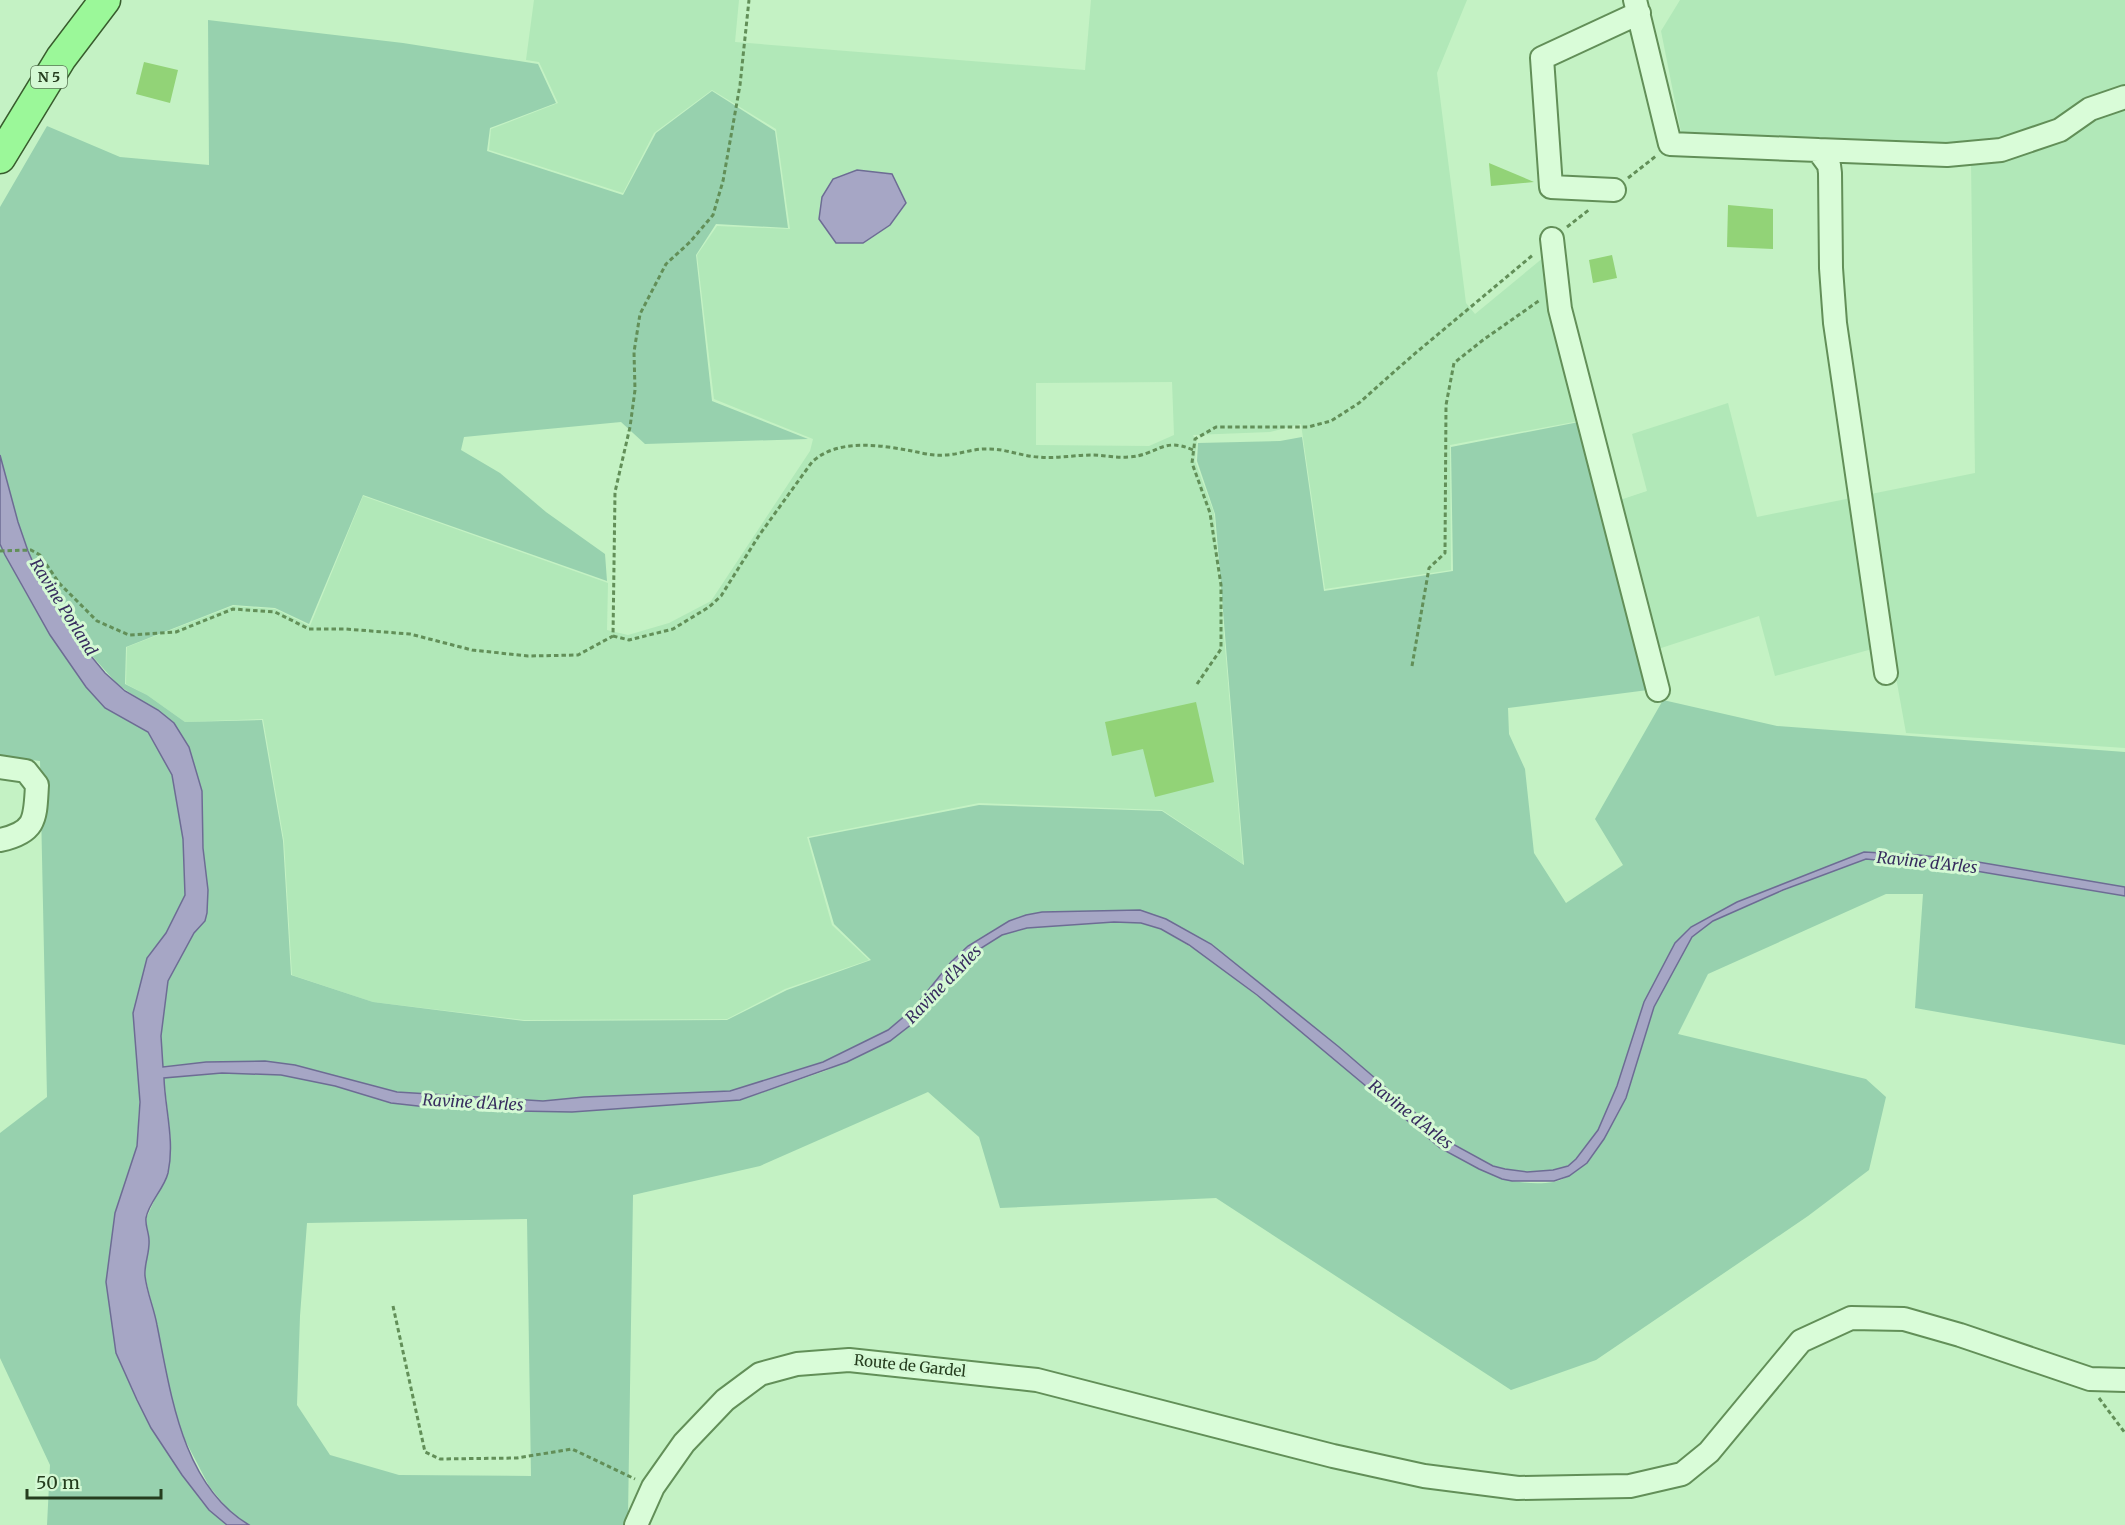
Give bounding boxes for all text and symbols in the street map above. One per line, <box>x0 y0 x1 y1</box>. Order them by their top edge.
road number: N 5 <box>31 66 67 88</box>
water label: Ravine Porland <box>26 555 102 660</box>
water label: Ravine d'Arles <box>1876 847 1979 877</box>
water label: Ravine d'Arles <box>901 940 985 1027</box>
water label: Ravine d'Arles <box>1365 1075 1457 1153</box>
water label: Ravine d'Arles <box>422 1089 524 1115</box>
street label: Route de Gardel <box>853 1350 967 1381</box>
scale bar <box>27 1462 160 1500</box>
text: 50 m <box>36 1471 80 1494</box>

